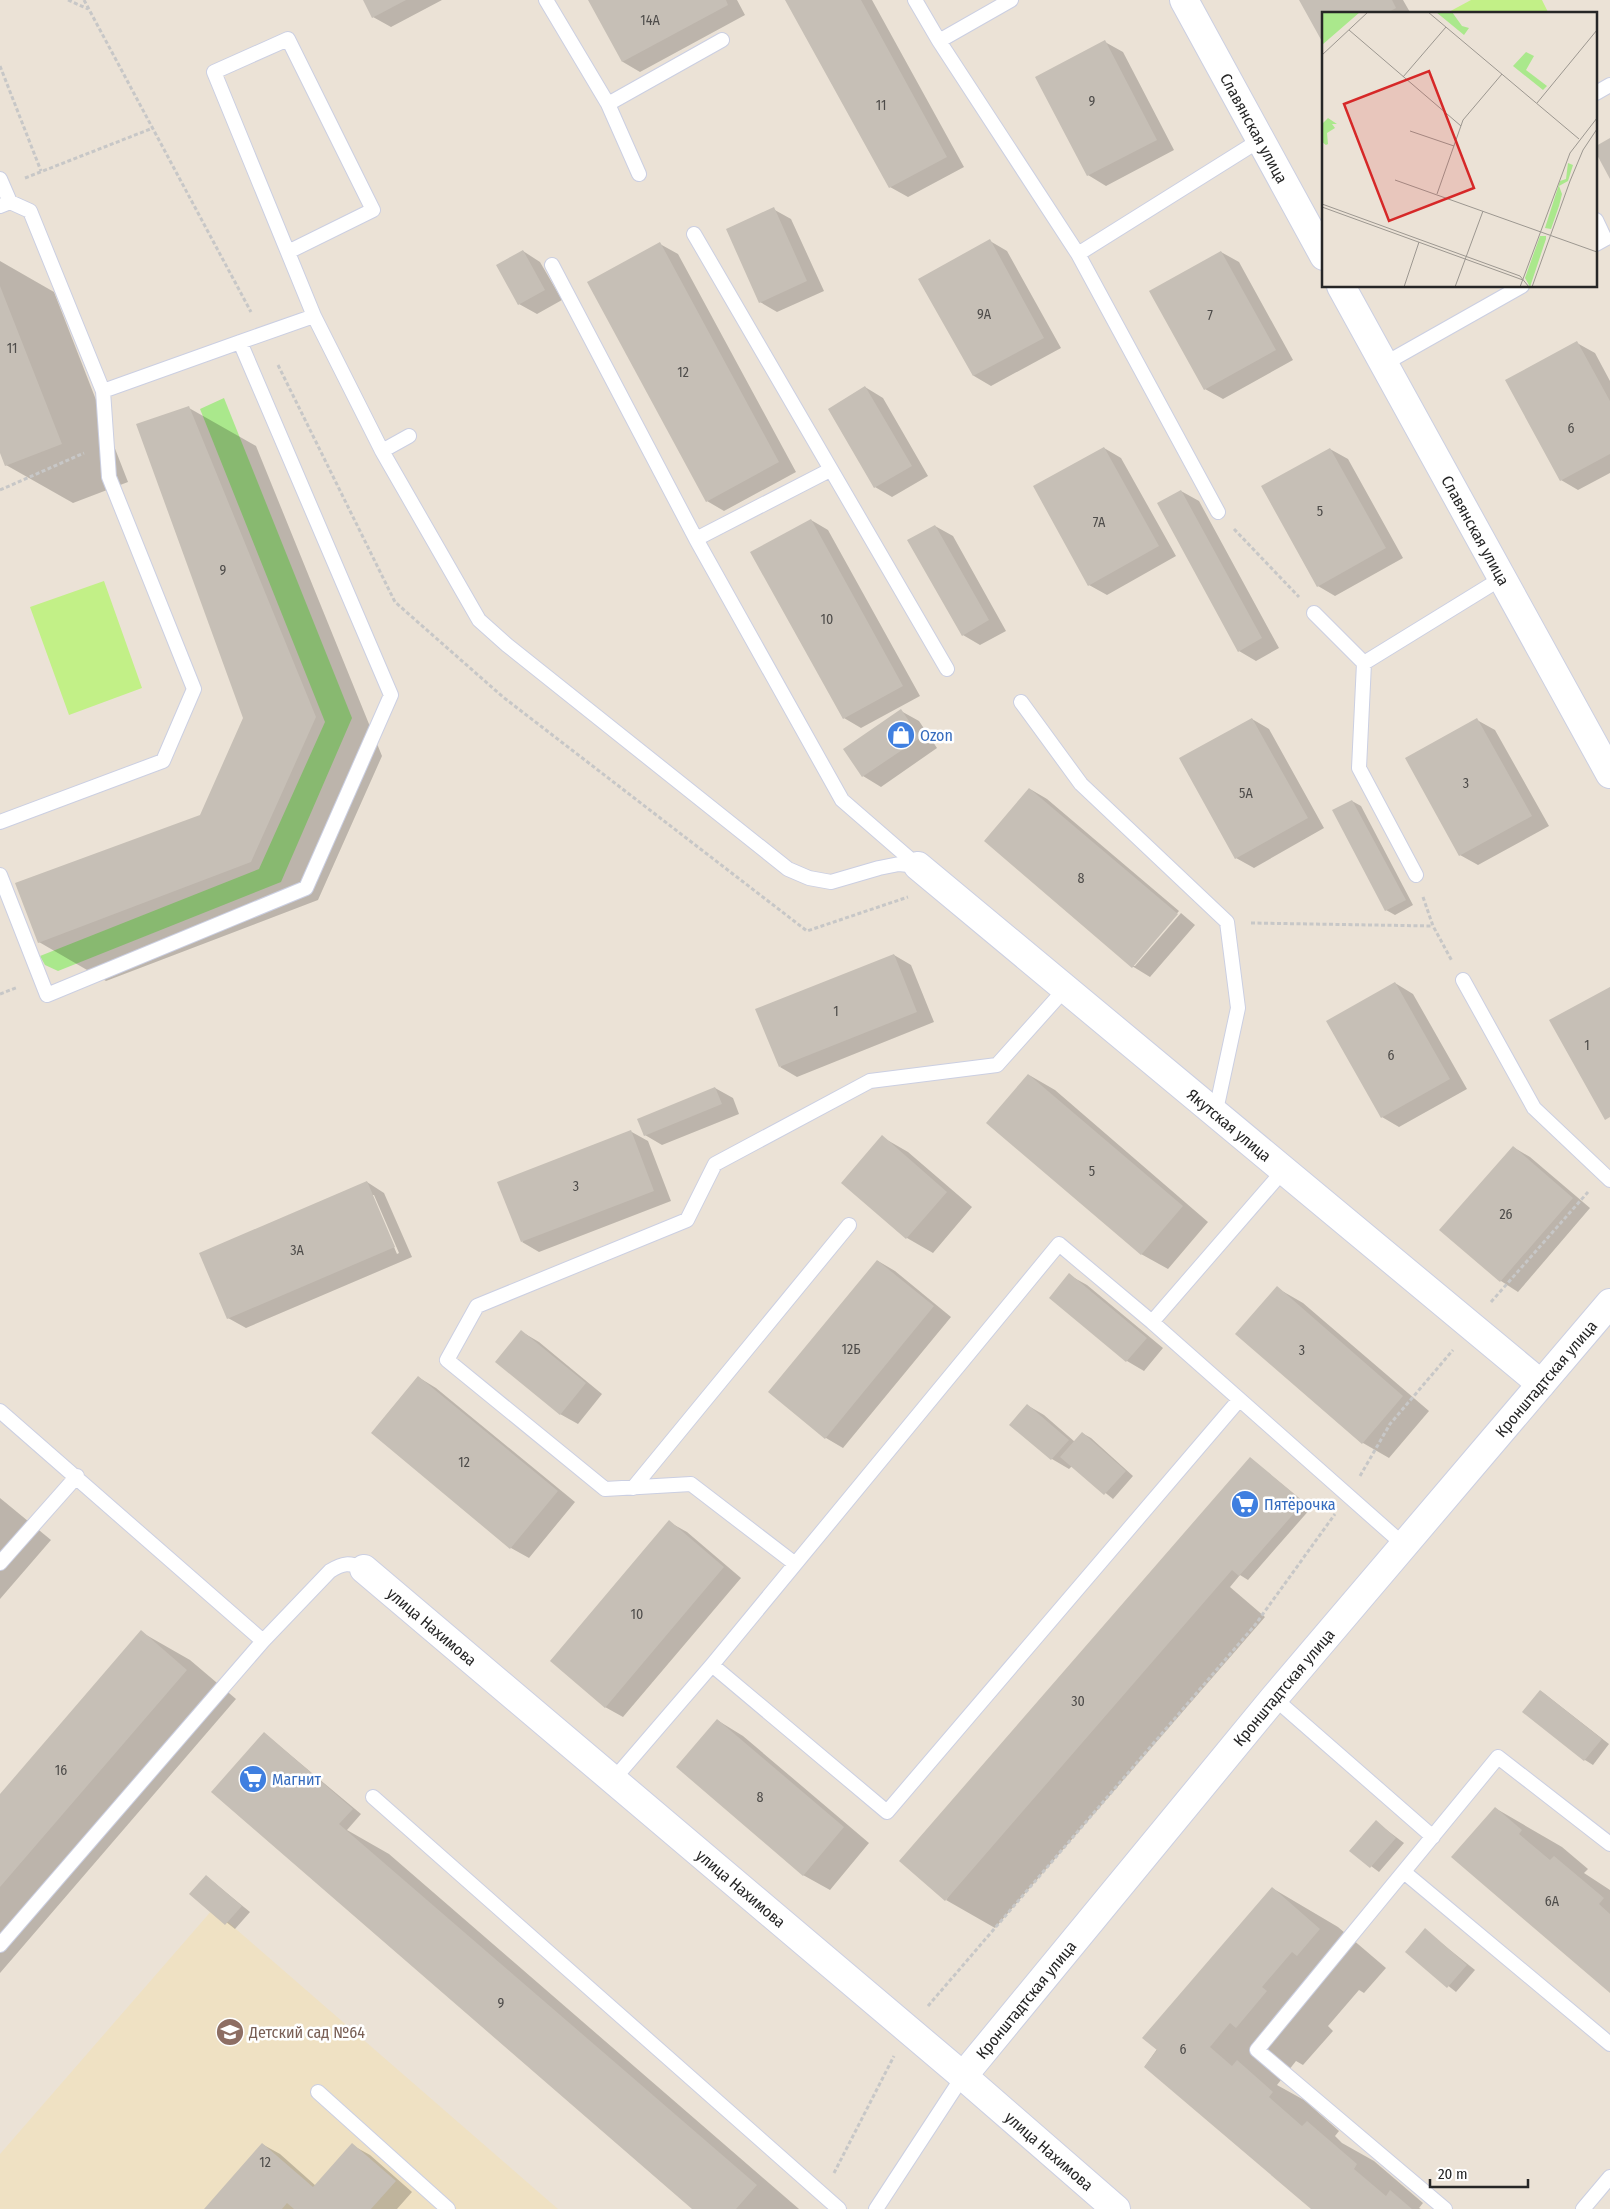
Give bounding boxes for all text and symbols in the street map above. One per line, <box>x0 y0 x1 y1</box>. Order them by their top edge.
house number: 14А <box>640 12 660 29</box>
inset map <box>1322 12 1598 288</box>
street label: Славянская улица <box>1216 70 1292 187</box>
house number: 9 <box>1089 93 1096 110</box>
house number: 11 <box>876 97 886 114</box>
house number: 9А <box>977 306 992 323</box>
house number: 7 <box>1207 307 1213 324</box>
house number: 11 <box>7 340 17 357</box>
house number: 12 <box>677 364 689 381</box>
house number: 6 <box>1568 420 1575 437</box>
street label: Славянская улица <box>1438 472 1514 589</box>
house number: 5 <box>1317 503 1323 520</box>
house number: 7А <box>1093 514 1106 531</box>
house number: 9 <box>220 562 227 579</box>
house number: 10 <box>821 611 833 628</box>
shop icon: Ozon <box>886 720 916 750</box>
place label: Ozon <box>920 726 953 745</box>
house number: 3 <box>1463 775 1469 792</box>
house number: 5А <box>1239 785 1254 802</box>
house number: 8 <box>1078 870 1085 887</box>
house number: 1 <box>833 1003 839 1020</box>
house number: 1 <box>1584 1037 1590 1054</box>
house number: 6 <box>1388 1047 1395 1064</box>
street label: Якутская улица <box>1184 1085 1275 1165</box>
house number: 5 <box>1089 1163 1095 1180</box>
house number: 3 <box>573 1178 579 1195</box>
house number: 26 <box>1499 1206 1513 1223</box>
house number: 3А <box>290 1242 304 1259</box>
street label: Кронштадтская улица <box>1491 1316 1601 1441</box>
house number: 12Б <box>842 1341 860 1358</box>
house number: 3 <box>1299 1342 1305 1359</box>
house number: 12 <box>458 1454 470 1471</box>
supermarket icon: Пятёрочка <box>1230 1489 1260 1519</box>
place label: Пятёрочка <box>1264 1495 1336 1514</box>
street label: улица Нахимова <box>383 1583 481 1670</box>
house number: 10 <box>631 1606 643 1623</box>
street label: Кронштадтская улица <box>1229 1625 1338 1750</box>
house number: 30 <box>1071 1693 1085 1710</box>
house number: 16 <box>55 1762 67 1779</box>
supermarket icon: Магнит <box>238 1764 268 1794</box>
place label: Магнит <box>272 1770 322 1789</box>
house number: 8 <box>757 1789 764 1806</box>
street label: улица Нахимова <box>693 1845 790 1931</box>
house number: 6А <box>1545 1893 1560 1910</box>
street label: Кронштадтская улица <box>972 1937 1080 2062</box>
house number: 9 <box>498 1995 505 2012</box>
school or university icon: Детский сад №64 <box>215 2017 245 2047</box>
place label: Детский сад №64 <box>248 2023 365 2042</box>
house number: 6 <box>1180 2041 1187 2058</box>
street label: улица Нахимова <box>1001 2107 1097 2195</box>
house number: 12 <box>259 2154 271 2171</box>
scale bar <box>1430 2156 1528 2188</box>
text: 20 m <box>1438 2165 1468 2183</box>

